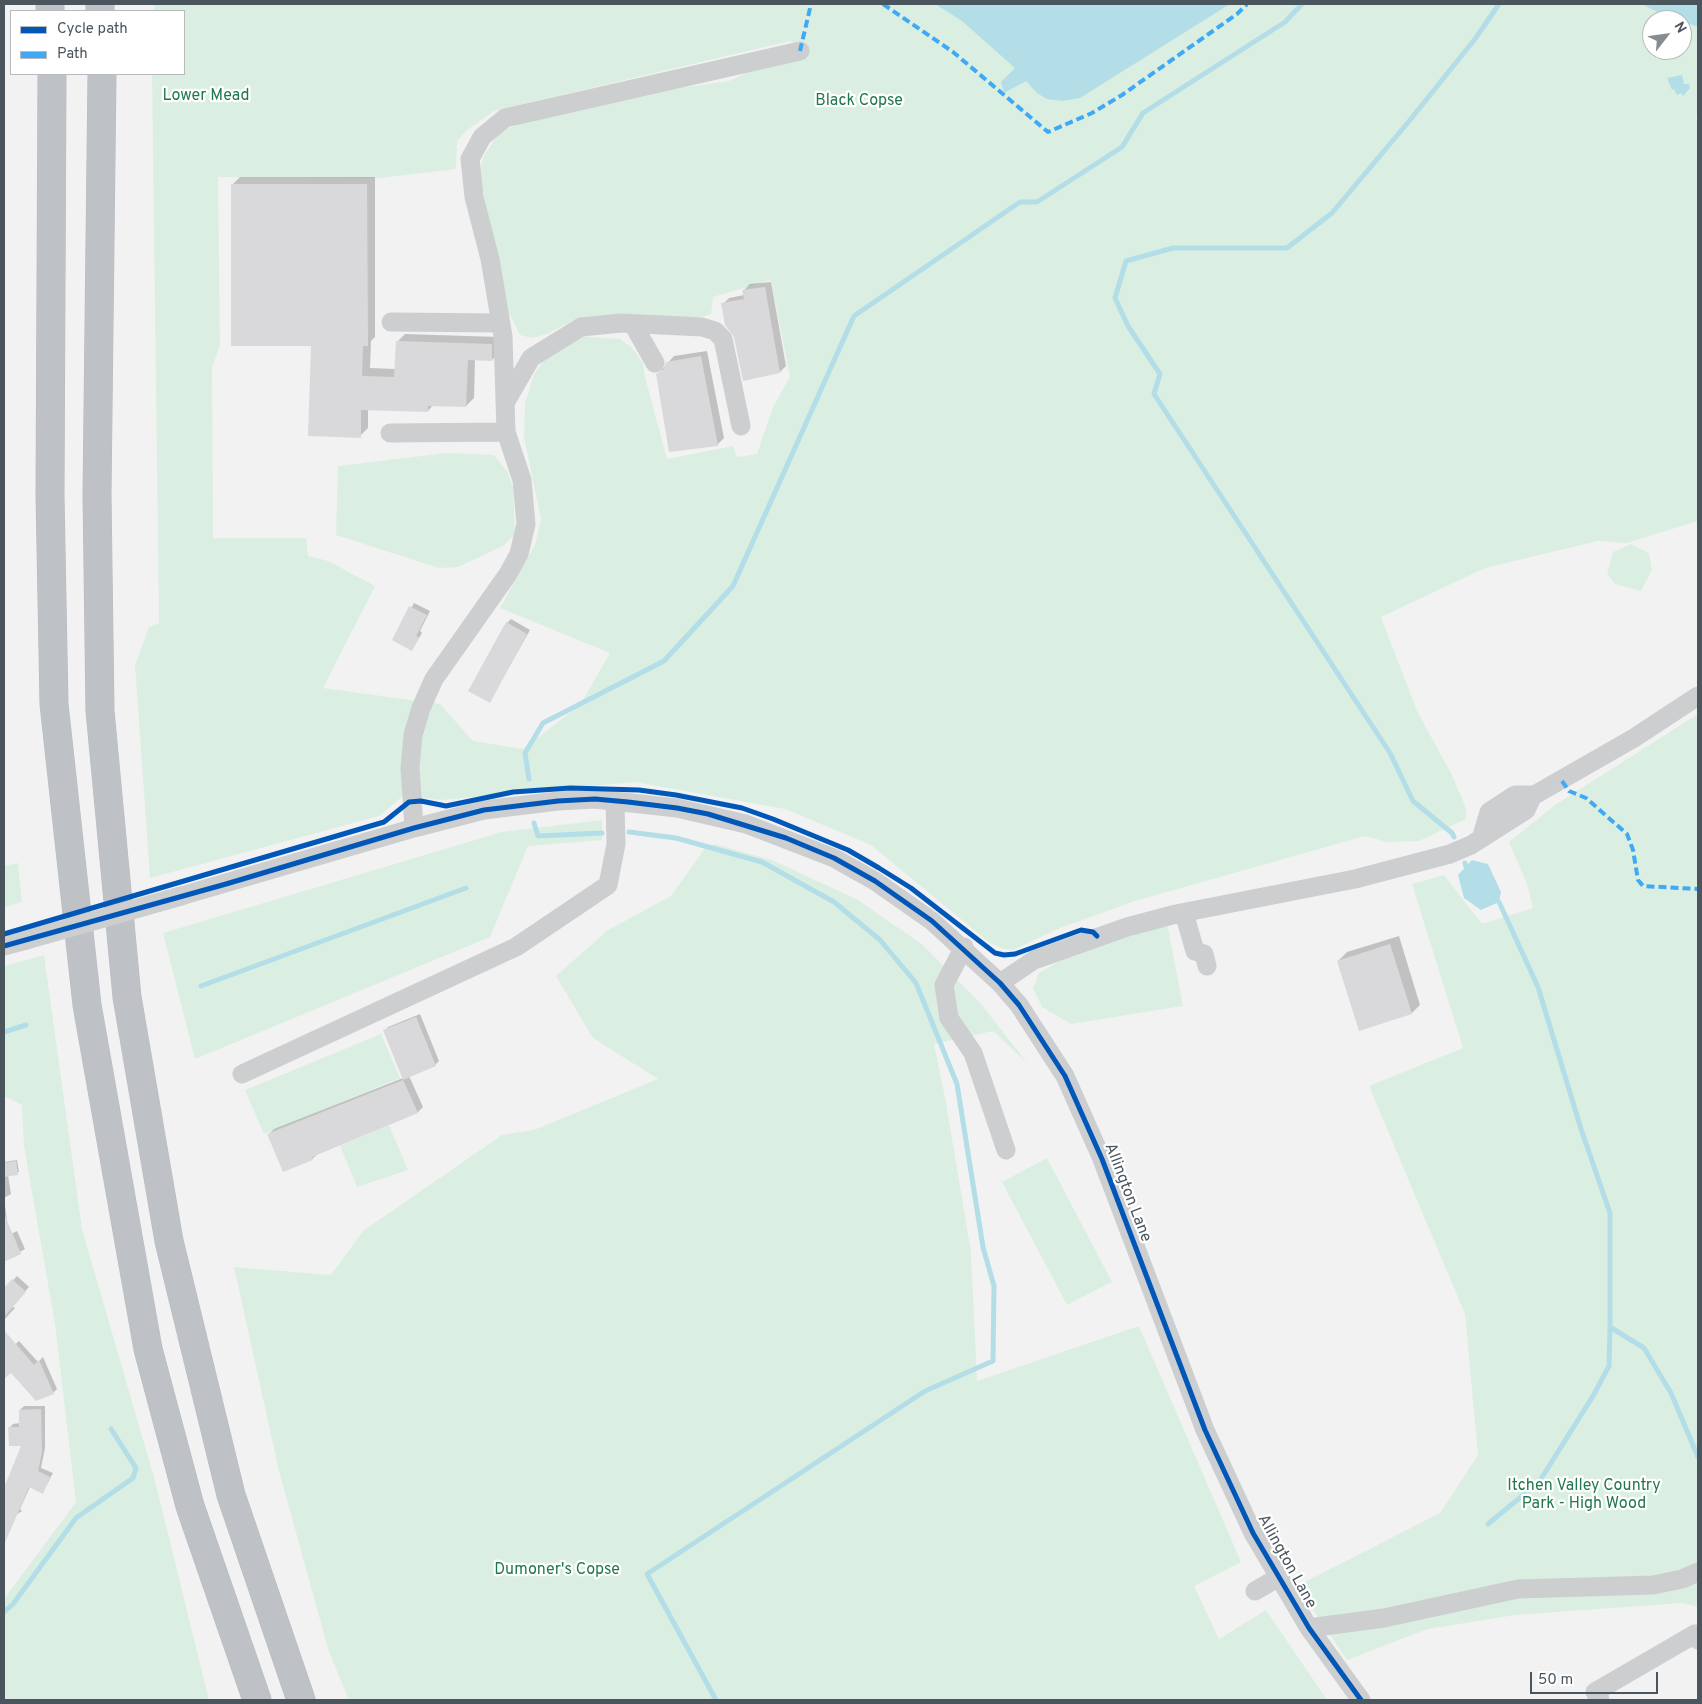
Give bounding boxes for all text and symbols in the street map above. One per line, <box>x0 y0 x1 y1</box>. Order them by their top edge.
legend <box>10 10 185 75</box>
north arrow <box>1642 10 1692 60</box>
text: N <box>1670 19 1689 36</box>
text: Cycle path <box>57 20 128 39</box>
text: Path <box>57 45 88 64</box>
park label: Lower Mead <box>163 87 249 107</box>
park label: Black Copse <box>815 92 903 112</box>
street label: Allington Lane <box>1099 1141 1155 1245</box>
park label: Itchen Valley Country Park - High Wood <box>1507 1477 1661 1515</box>
street label: Allington Lane <box>1252 1512 1320 1612</box>
park label: Dumoner's Copse <box>494 1561 620 1581</box>
scale bar <box>1532 1662 1660 1694</box>
text: 50 m <box>1538 1671 1573 1690</box>

